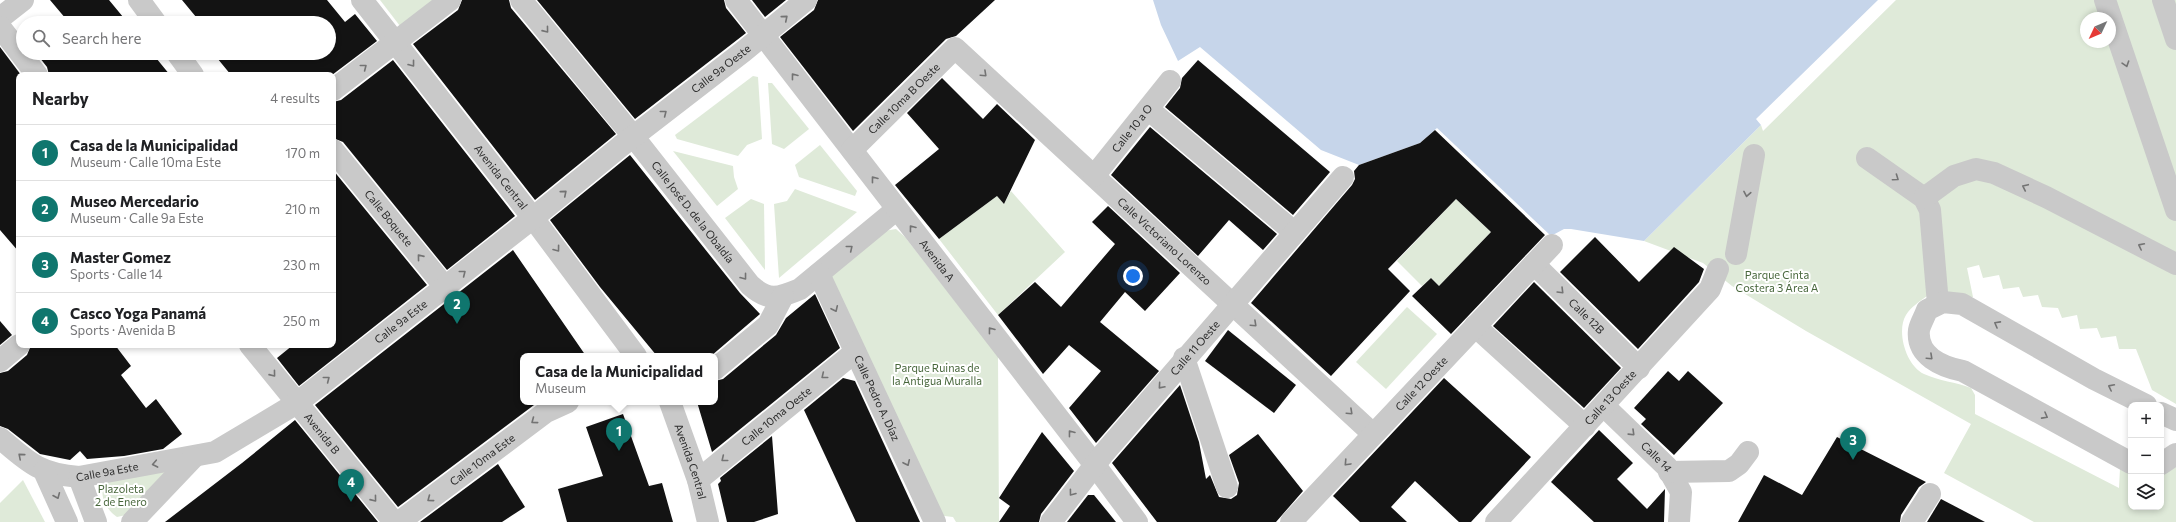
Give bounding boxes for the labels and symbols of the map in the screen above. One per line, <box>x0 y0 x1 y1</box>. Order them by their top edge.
north arrow <box>2080 12 2116 48</box>
one-way arrow <box>780 15 787 22</box>
one-way arrow <box>541 26 548 33</box>
street label: Calle 9a Oeste <box>688 41 753 95</box>
one-way arrow <box>407 59 414 66</box>
street label: Calle 10ma B Oeste <box>865 60 942 136</box>
one-way arrow <box>2121 60 2129 67</box>
one-way arrow <box>359 64 366 71</box>
one-way arrow <box>979 69 987 77</box>
one-way arrow <box>792 73 799 80</box>
street label: Calle 10 a O <box>1109 101 1155 155</box>
one-way arrow <box>660 110 667 117</box>
street label: Avenida Central <box>472 142 531 212</box>
street label: Calle José D. de la Obaldía <box>649 158 737 265</box>
one-way arrow <box>1892 173 1899 181</box>
one-way arrow <box>871 176 878 183</box>
one-way arrow <box>2022 184 2030 192</box>
street label: Calle Boquete <box>362 187 416 249</box>
one-way arrow <box>559 191 566 198</box>
one-way arrow <box>1743 191 1752 197</box>
street label: Calle Victoriano Lorenzo <box>1115 195 1215 288</box>
one-way arrow <box>909 225 916 232</box>
street label: Avenida A <box>917 237 958 284</box>
one-way arrow <box>2138 243 2146 251</box>
one-way arrow <box>552 245 559 252</box>
one-way arrow <box>846 245 853 252</box>
one-way arrow <box>417 255 424 262</box>
your location <box>1123 266 1143 286</box>
park label: Parque Cinta Costera 3 Área A <box>1736 268 1819 294</box>
one-way arrow <box>458 271 465 278</box>
one-way arrow <box>740 272 747 279</box>
one-way arrow <box>1556 287 1564 294</box>
pin: 2 <box>444 291 470 324</box>
street label: Calle 12B <box>1566 295 1607 336</box>
street label: Calle 9a Este <box>372 297 429 346</box>
one-way arrow <box>830 305 838 312</box>
street label: Calle 11 Oeste <box>1167 317 1222 378</box>
one-way arrow <box>1249 319 1257 327</box>
one-way arrow <box>1994 321 2002 329</box>
one-way arrow <box>989 328 996 335</box>
one-way arrow <box>1925 352 1933 359</box>
street label: Calle Pedro A. Díaz <box>852 353 903 443</box>
street label: Calle 12 Oeste <box>1392 353 1450 413</box>
park label: Parque Ruinas de la Antigua Muralla <box>892 361 982 387</box>
street label: Calle 13 Oeste <box>1581 367 1639 427</box>
one-way arrow <box>269 370 276 377</box>
one-way arrow <box>822 372 829 379</box>
one-way arrow <box>323 377 330 384</box>
one-way arrow <box>1158 381 1165 389</box>
street label: Calle 10ma Oeste <box>738 383 814 448</box>
one-way arrow <box>2108 384 2115 392</box>
one-way arrow <box>1345 407 1353 415</box>
street label: Avenida B <box>302 410 343 456</box>
one-way arrow <box>2041 411 2048 419</box>
one-way arrow <box>531 416 538 423</box>
pin: 1 <box>606 418 632 451</box>
street label: Avenida Central <box>672 422 709 500</box>
pin: 3 <box>1840 427 1866 460</box>
one-way arrow <box>1627 428 1634 435</box>
street label: Calle 10ma Este <box>447 431 517 488</box>
one-way arrow <box>1068 431 1075 438</box>
street label: Calle 14 <box>1639 438 1675 474</box>
one-way arrow <box>18 453 26 460</box>
one-way arrow <box>721 454 728 461</box>
one-way arrow <box>1344 458 1351 465</box>
street label: Calle 9a Este <box>75 459 139 483</box>
one-way arrow <box>151 459 158 467</box>
one-way arrow <box>902 459 910 466</box>
pin: 4 <box>338 469 364 502</box>
park label: Plazoleta 2 de Enero <box>95 482 147 508</box>
one-way arrow <box>1070 489 1077 496</box>
one-way arrow <box>52 492 60 499</box>
one-way arrow <box>370 494 377 501</box>
one-way arrow <box>427 494 434 501</box>

